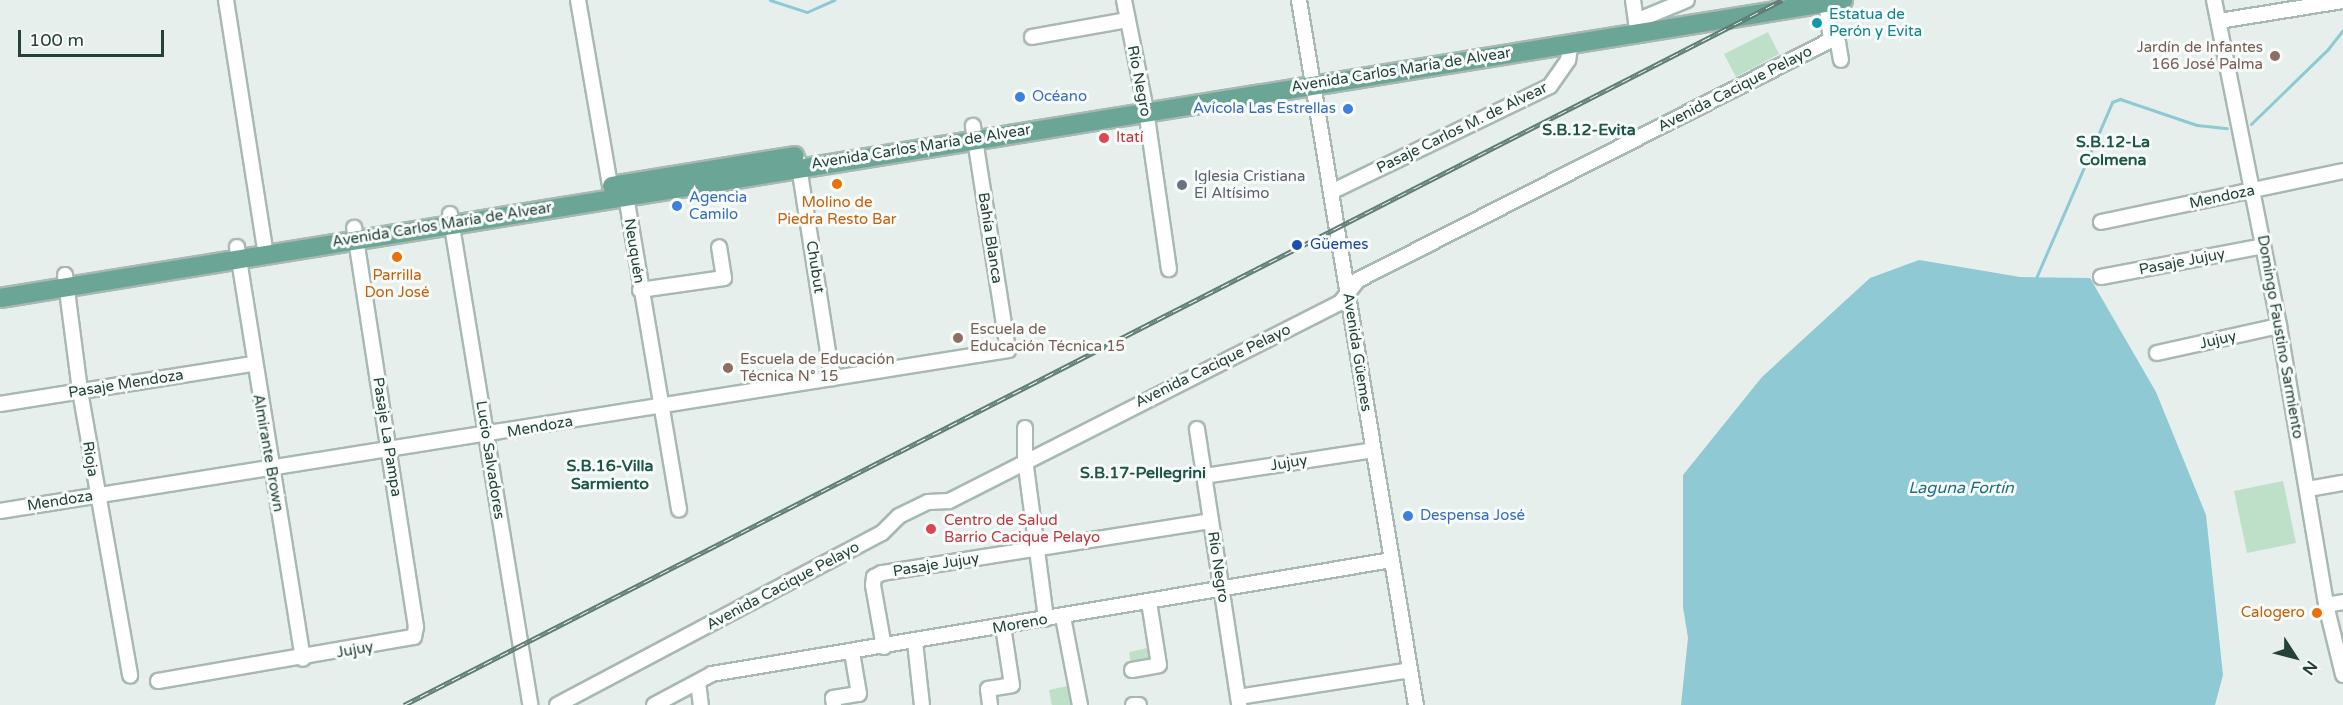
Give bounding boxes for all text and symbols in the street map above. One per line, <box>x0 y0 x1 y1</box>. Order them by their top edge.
place label: Estatua de Perón y Evita <box>1829 5 1922 40</box>
marker: Estatua de Perón y Evita <box>1810 16 1824 30</box>
scale bar <box>21 18 166 56</box>
text: 100 m <box>29 29 84 51</box>
place label: Jardín de Infantes 166 José Palma <box>2137 38 2263 73</box>
street label: Avenida Cacique Pelayo <box>1655 42 1815 136</box>
street label: Río Negro <box>1123 44 1155 118</box>
street label: Avenida Carlos María de Alvear <box>1290 44 1512 96</box>
marker: Jardín de Infantes 166 José Palma <box>2268 49 2282 63</box>
street label: Pasaje Carlos M. de Alvear <box>1374 79 1550 177</box>
place label: Océano <box>1032 88 1087 106</box>
marker: Océano <box>1013 90 1027 104</box>
place label: Avícola Las Estrellas <box>1193 100 1336 118</box>
marker: Avícola Las Estrellas <box>1341 102 1355 116</box>
district label: S.B.12-Evita <box>1542 120 1636 140</box>
street label: Avenida Carlos María de Alvear <box>810 121 1032 173</box>
place label: Itatí <box>1116 129 1144 147</box>
marker: Itatí <box>1097 131 1111 145</box>
district label: S.B.12-La Colmena <box>2076 132 2150 170</box>
place label: Iglesia Cristiana El Altísimo <box>1194 167 1305 202</box>
marker: Molino de Piedra Resto Bar <box>830 177 844 191</box>
marker: Iglesia Cristiana El Altísimo <box>1175 178 1189 192</box>
street label: Mendoza <box>2188 181 2256 213</box>
place label: Agencia Camilo <box>689 188 747 223</box>
street label: Bahía Blanca <box>974 191 1006 285</box>
place label: Molino de Piedra Resto Bar <box>777 193 897 228</box>
street label: Avenida Carlos María de Alvear <box>331 199 553 251</box>
marker: Agencia Camilo <box>670 199 684 213</box>
street label: Neuquén <box>620 217 648 285</box>
street label: Domingo Faustino Sarmiento <box>2253 234 2307 440</box>
marker: Güemes <box>1288 236 1306 254</box>
place label: Güemes <box>1310 236 1368 254</box>
street label: Chubut <box>802 239 828 295</box>
street label: Pasaje Jujuy <box>2138 245 2226 279</box>
marker: Parrilla Don José <box>390 250 404 264</box>
place label: Parrilla Don José <box>365 266 429 301</box>
street label: Avenida Güemes <box>1339 291 1375 413</box>
place label: Escuela de Educación Técnica 15 <box>970 320 1125 355</box>
street label: Avenida Cacique Pelayo <box>1132 320 1294 412</box>
street label: Jujuy <box>2198 327 2238 353</box>
marker: Escuela de Educación Técnica 15 <box>951 331 965 345</box>
place label: Escuela de Educación Técnica N° 15 <box>740 350 895 385</box>
marker: Escuela de Educación Técnica N° 15 <box>721 361 735 375</box>
street label: Pasaje Mendoza <box>67 366 185 402</box>
street label: Pasaje La Pampa <box>369 376 405 498</box>
street label: Almirante Brown <box>249 393 287 513</box>
street label: Lucio Salvadores <box>472 399 508 521</box>
street label: Mendoza <box>506 412 574 442</box>
street label: Rioja <box>78 440 102 478</box>
street label: Jujuy <box>1269 451 1309 475</box>
district label: S.B.16-Villa Sarmiento <box>566 456 654 494</box>
district label: S.B.17-Pellegrini <box>1080 463 1206 483</box>
water label: Laguna Fortín <box>1908 478 2014 498</box>
street label: Mendoza <box>26 487 94 515</box>
place label: Despensa José <box>1420 507 1525 525</box>
marker: Despensa José <box>1401 509 1415 523</box>
place label: Centro de Salud Barrio Cacique Pelayo <box>944 511 1100 546</box>
marker: Centro de Salud Barrio Cacique Pelayo <box>922 520 940 538</box>
street label: Río Negro <box>1203 530 1233 604</box>
street label: Avenida Cacique Pelayo <box>703 538 863 634</box>
street label: Pasaje Jujuy <box>892 549 980 581</box>
place label: Calogero <box>2241 604 2305 622</box>
marker: Calogero <box>2310 606 2324 620</box>
street label: Moreno <box>991 610 1049 638</box>
north arrow <box>2265 627 2325 687</box>
street label: Jujuy <box>335 638 375 662</box>
text: N <box>2298 656 2321 679</box>

